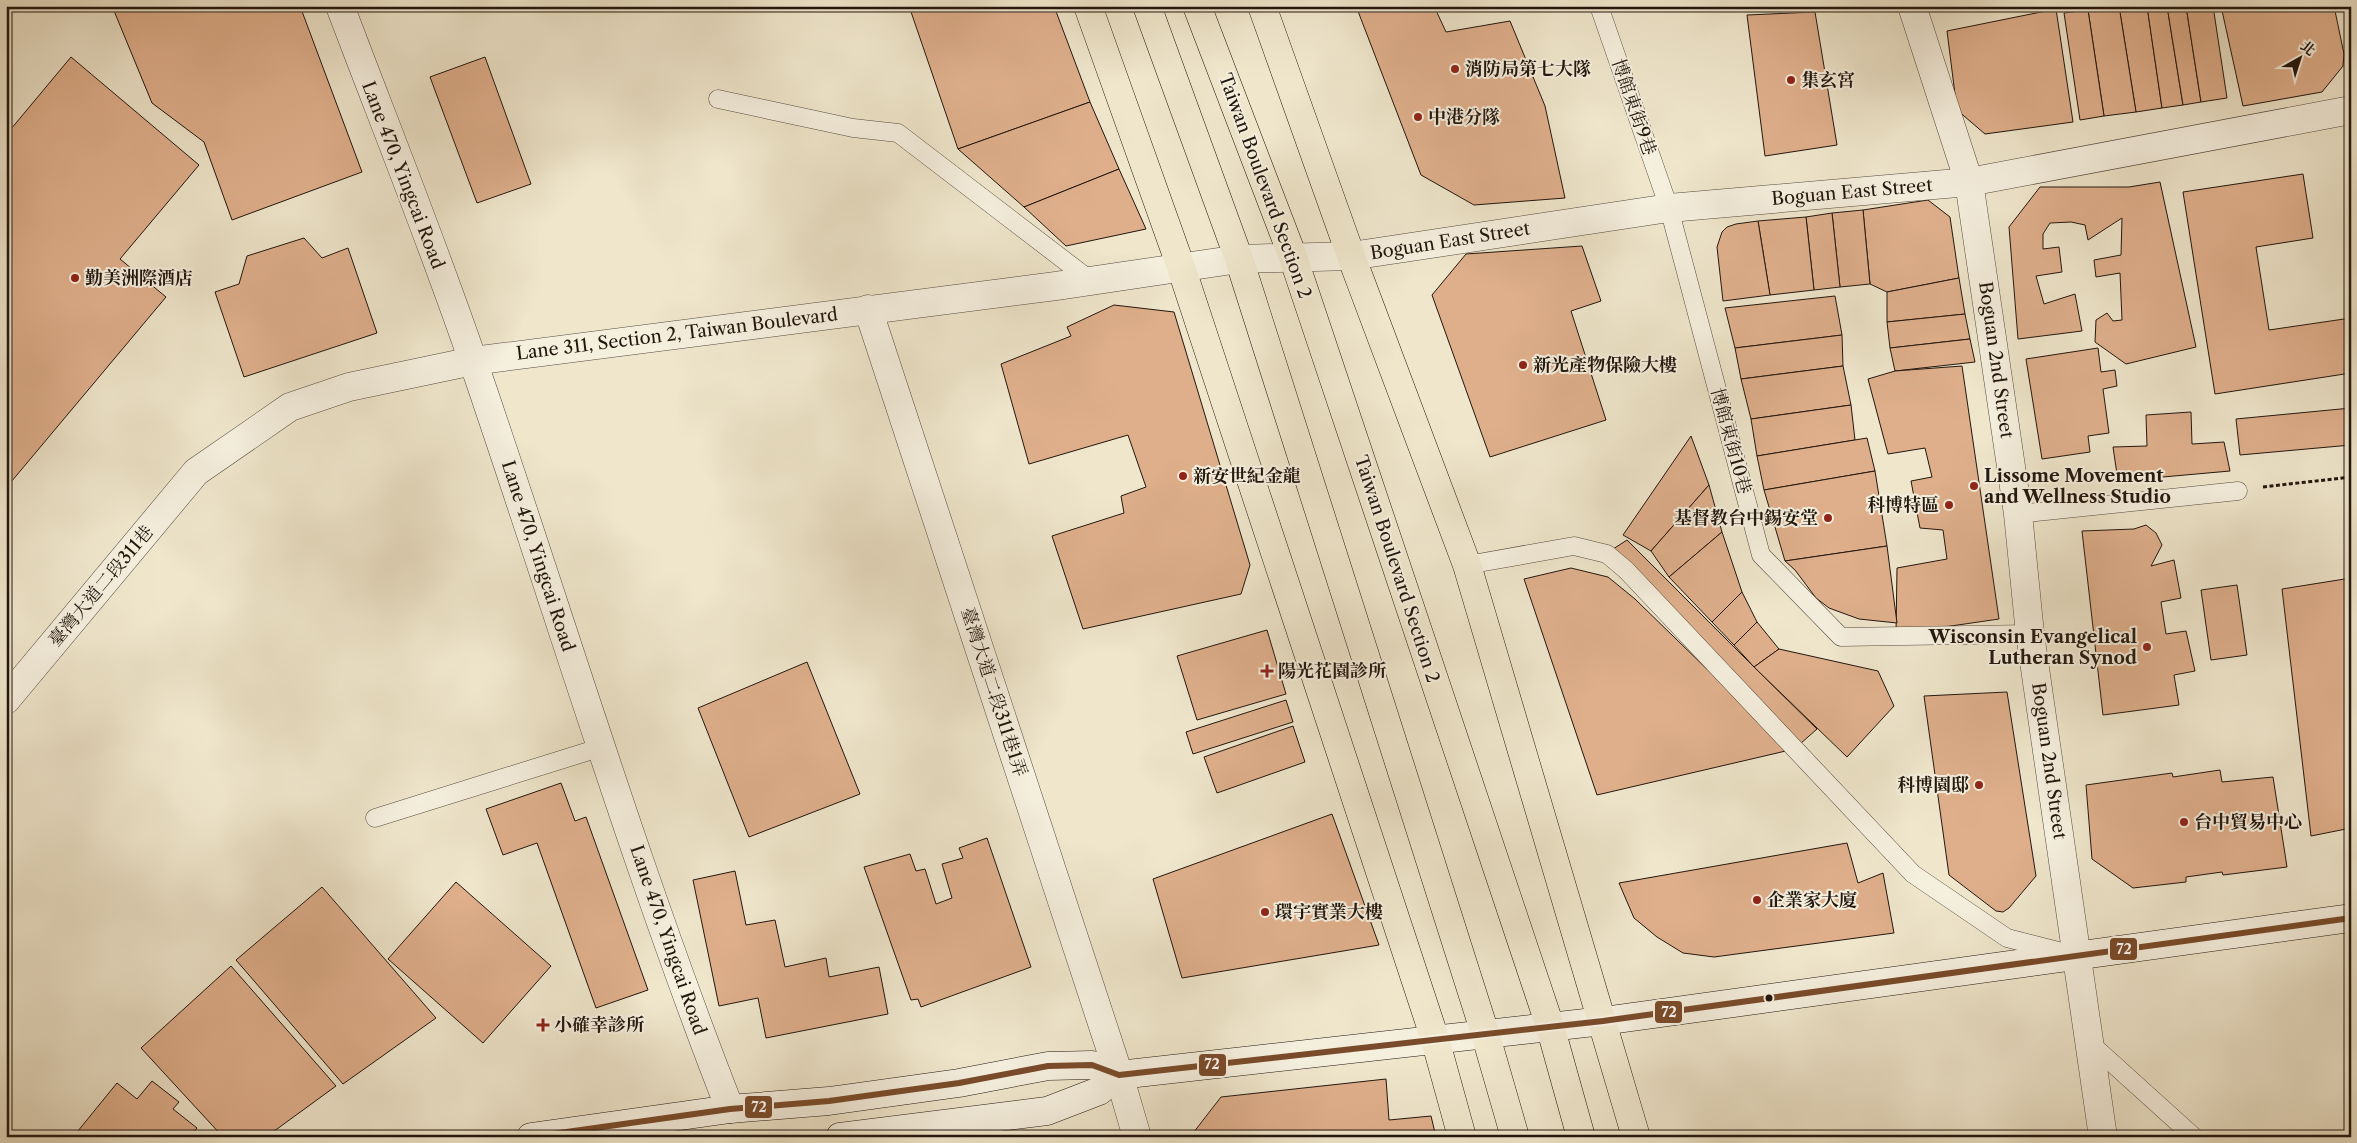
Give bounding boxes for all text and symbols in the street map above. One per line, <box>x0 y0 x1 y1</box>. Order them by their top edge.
north arrow <box>2274 32 2324 82</box>
text: 北 <box>2297 36 2319 59</box>
street label: 博館東街9巷 <box>1607 56 1661 158</box>
place label: 消防局第七大隊 <box>1465 58 1591 80</box>
marker: 消防局第七大隊 <box>1449 63 1461 75</box>
place label: 集玄宮 <box>1801 69 1855 91</box>
street label: Taiwan Boulevard Section 2 <box>1214 71 1316 301</box>
marker: 集玄宮 <box>1785 74 1797 86</box>
street label: Lane 470, Yingcai Road <box>357 78 449 272</box>
place label: 中港分隊 <box>1428 106 1500 128</box>
marker: 中港分隊 <box>1412 111 1424 123</box>
street label: Boguan East Street <box>1771 174 1934 210</box>
street label: Boguan East Street <box>1368 217 1532 265</box>
place label: 勤美洲際酒店 <box>85 267 193 289</box>
marker: 勤美洲際酒店 <box>69 272 81 284</box>
street label: Boguan 2nd Street <box>1974 280 2018 440</box>
street label: Lane 311, Section 2, Taiwan Boulevard <box>515 303 839 365</box>
place label: 新光產物保險大樓 <box>1533 354 1677 376</box>
marker: 新光產物保險大樓 <box>1517 359 1529 371</box>
street label: 博館東街10巷 <box>1706 386 1756 496</box>
street label: Taiwan Boulevard Section 2 <box>1350 453 1444 685</box>
street label: Lane 470, Yingcai Road <box>497 458 579 654</box>
place label: 新安世紀金龍 <box>1193 465 1301 487</box>
place label: Lissome Movement and Wellness Studio <box>1984 465 2171 508</box>
marker: 新安世紀金龍 <box>1177 470 1189 482</box>
marker: Lissome Movement and Wellness Studio <box>1968 480 1980 492</box>
place label: 科博特區 <box>1867 494 1939 516</box>
marker: 科博特區 <box>1943 499 1955 511</box>
place label: 基督教台中錫安堂 <box>1674 507 1818 529</box>
marker: 基督教台中錫安堂 <box>1822 512 1834 524</box>
street label: 臺灣大道二段311巷 <box>44 521 158 651</box>
street label: 臺灣大道二段311巷1弄 <box>956 605 1032 779</box>
place label: Wisconsin Evangelical Lutheran Synod <box>1928 626 2137 669</box>
marker: Wisconsin Evangelical Lutheran Synod <box>2141 641 2153 653</box>
place label: 陽光花園診所 <box>1278 660 1387 682</box>
marker: 陽光花園診所 <box>1260 664 1274 678</box>
street label: Boguan 2nd Street <box>2027 681 2071 841</box>
place label: 科博園邸 <box>1897 774 1969 796</box>
marker: 科博園邸 <box>1973 779 1985 791</box>
place label: 台中貿易中心 <box>2194 811 2302 833</box>
marker: 台中貿易中心 <box>2178 816 2190 828</box>
street label: Lane 470, Yingcai Road <box>625 842 711 1038</box>
place label: 企業家大廈 <box>1767 889 1857 911</box>
marker: 企業家大廈 <box>1751 894 1763 906</box>
place label: 環宇實業大樓 <box>1275 901 1383 923</box>
marker: 環宇實業大樓 <box>1259 906 1271 918</box>
line badge: 72 <box>2109 937 2138 961</box>
text: 72 <box>2116 940 2132 958</box>
unlabelled marker <box>1764 993 1774 1003</box>
line badge: 72 <box>1654 1000 1683 1024</box>
text: 72 <box>1661 1003 1677 1021</box>
place label: 小確幸診所 <box>554 1014 645 1036</box>
marker: 小確幸診所 <box>536 1018 550 1032</box>
line badge: 72 <box>1198 1053 1227 1077</box>
text: 72 <box>1204 1055 1220 1073</box>
line badge: 72 <box>744 1095 773 1119</box>
text: 72 <box>751 1098 767 1116</box>

